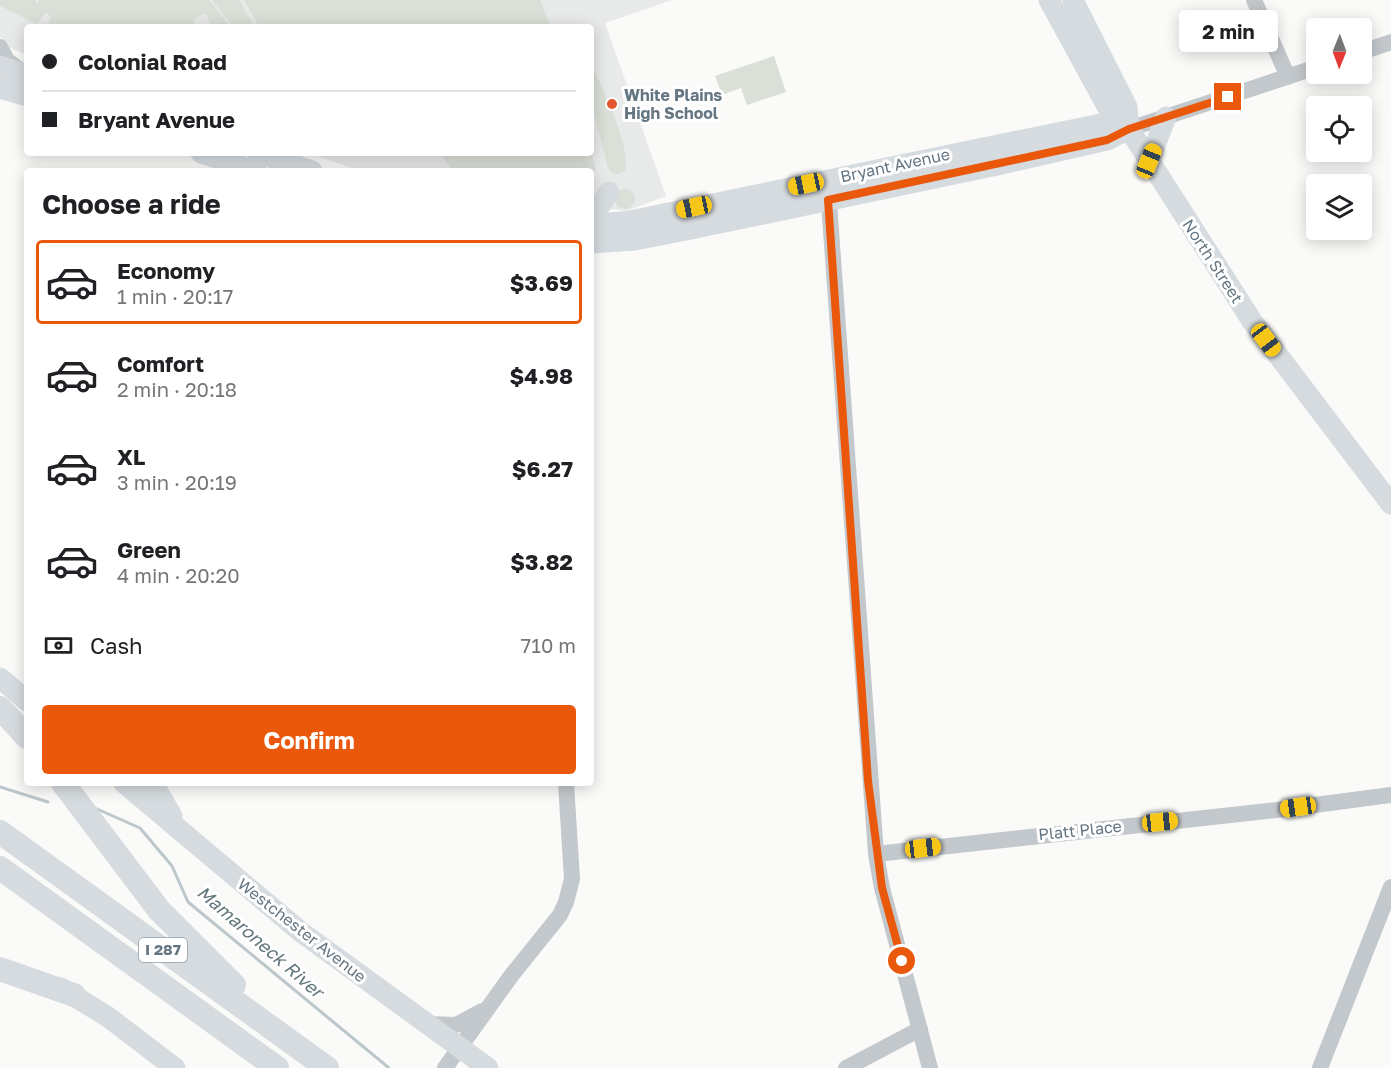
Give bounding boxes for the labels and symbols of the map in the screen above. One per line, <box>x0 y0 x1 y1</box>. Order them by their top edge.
callout: 2 min <box>1178 10 1278 52</box>
north arrow <box>1306 18 1372 84</box>
route end <box>1214 83 1241 110</box>
place label: White Plains High School <box>624 85 722 123</box>
marker: White Plains High School <box>605 97 619 111</box>
car <box>1134 141 1164 181</box>
street label: Bryant Avenue <box>838 144 952 186</box>
car <box>787 171 825 197</box>
car <box>675 194 713 220</box>
street label: North Street <box>1178 215 1248 307</box>
car <box>1248 320 1284 360</box>
car <box>1279 796 1317 818</box>
car <box>1141 811 1179 833</box>
street label: Platt Place <box>1037 816 1123 844</box>
car <box>904 837 942 859</box>
street label: Westchester Avenue <box>234 874 370 986</box>
water label: Mamaroneck River <box>193 881 330 1004</box>
road number: I 287 <box>139 938 187 962</box>
route start <box>888 947 915 974</box>

